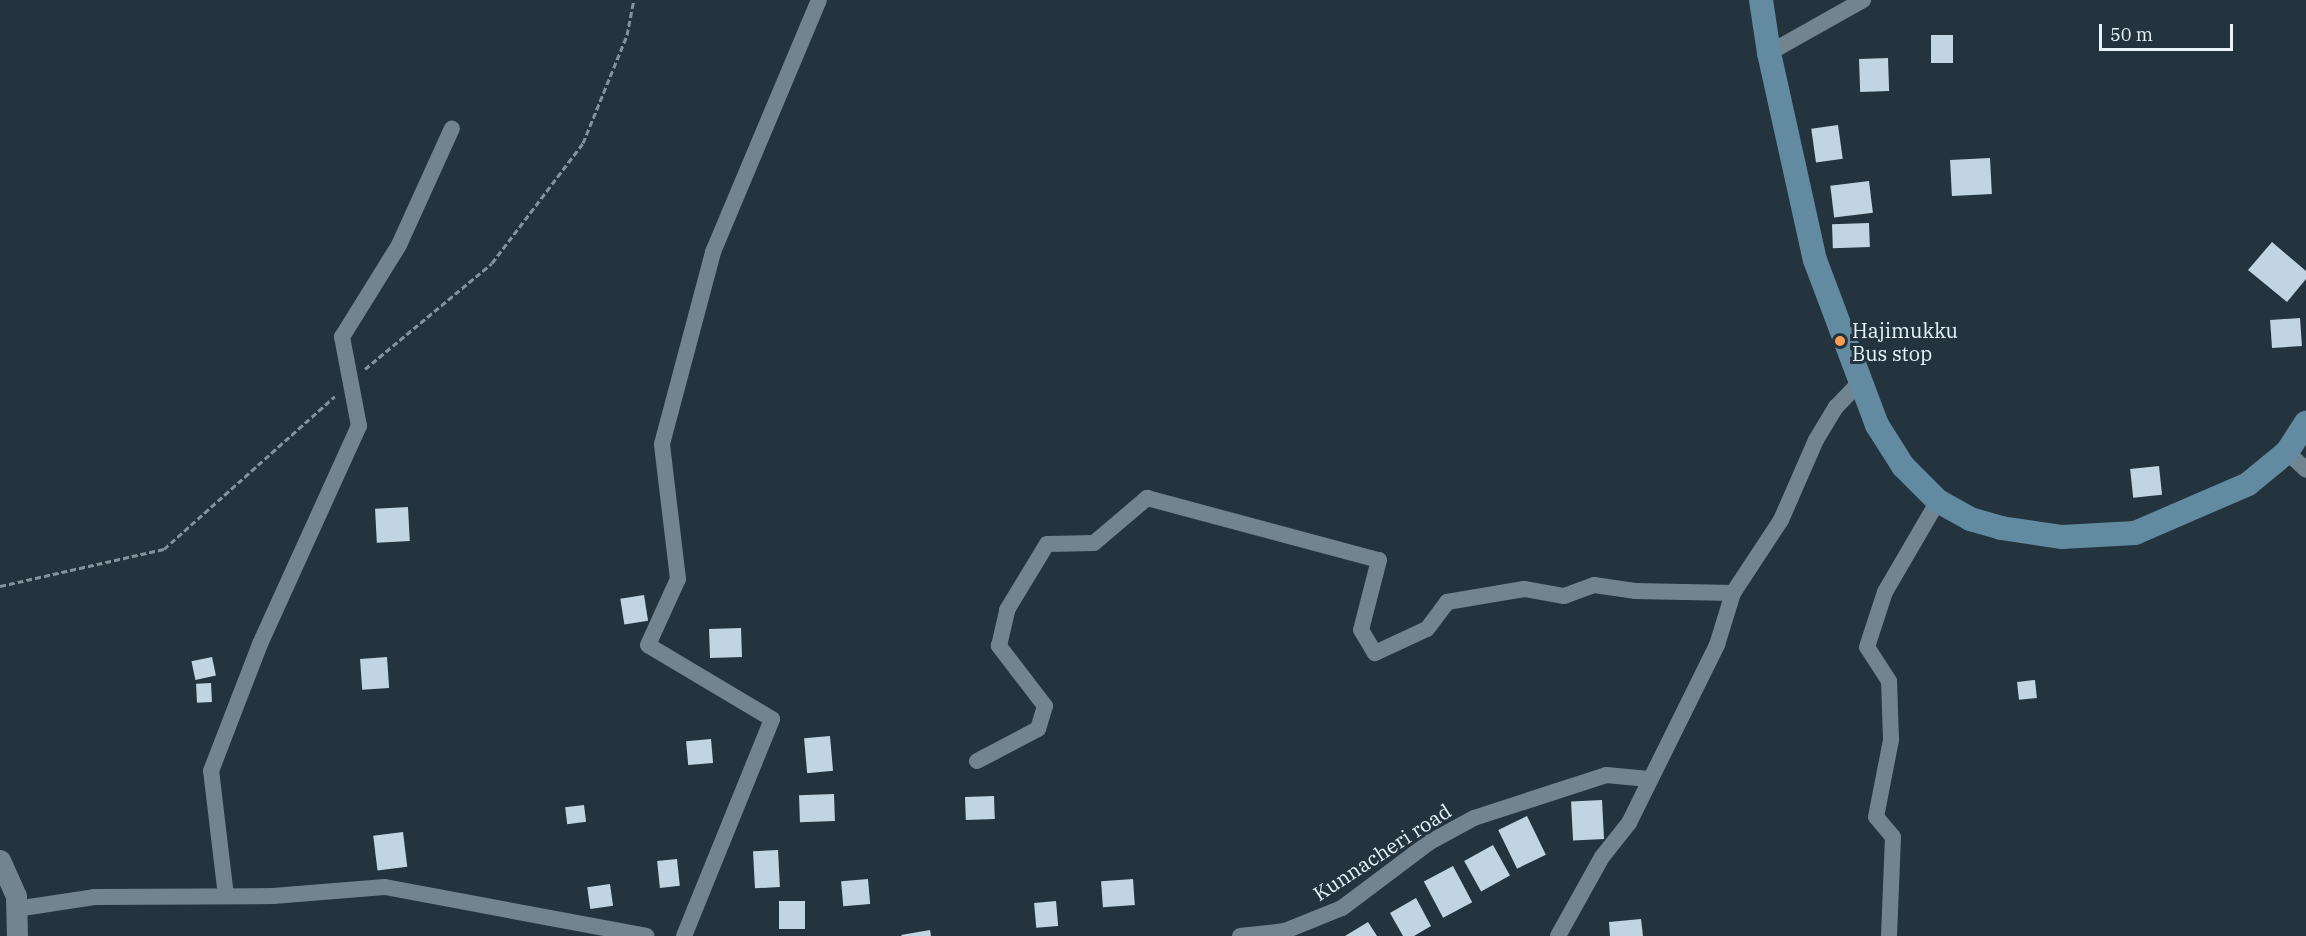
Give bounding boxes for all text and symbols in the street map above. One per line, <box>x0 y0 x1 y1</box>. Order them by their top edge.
scale bar <box>2102 12 2236 50</box>
text: 50 m <box>2110 23 2153 46</box>
place label: Hajimukku Bus stop <box>1852 318 1958 365</box>
marker: Hajimukku Bus stop <box>1833 334 1847 348</box>
street label: Kunnacheri road <box>1309 799 1455 905</box>

